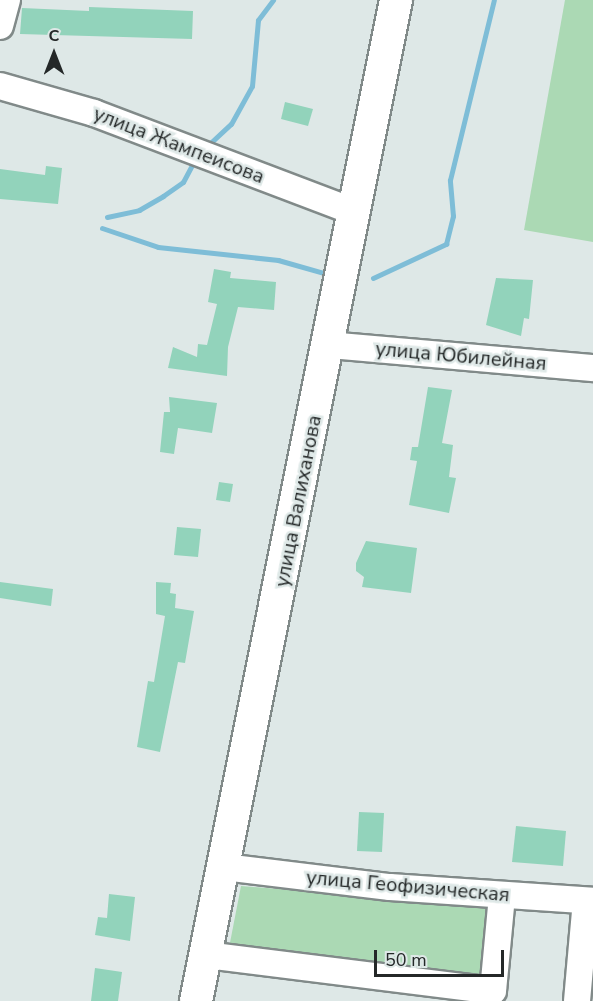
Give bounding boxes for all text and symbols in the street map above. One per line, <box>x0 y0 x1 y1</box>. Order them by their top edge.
north arrow <box>24 24 84 84</box>
text: С <box>49 25 59 47</box>
street label: улица Жампеисова <box>90 101 268 189</box>
street label: улица Юбилейная <box>375 337 547 375</box>
street label: улица Валиханова <box>270 413 326 589</box>
street label: улица Геофизическая <box>305 865 511 907</box>
scale bar <box>377 938 508 976</box>
text: 50 m <box>385 948 427 972</box>

